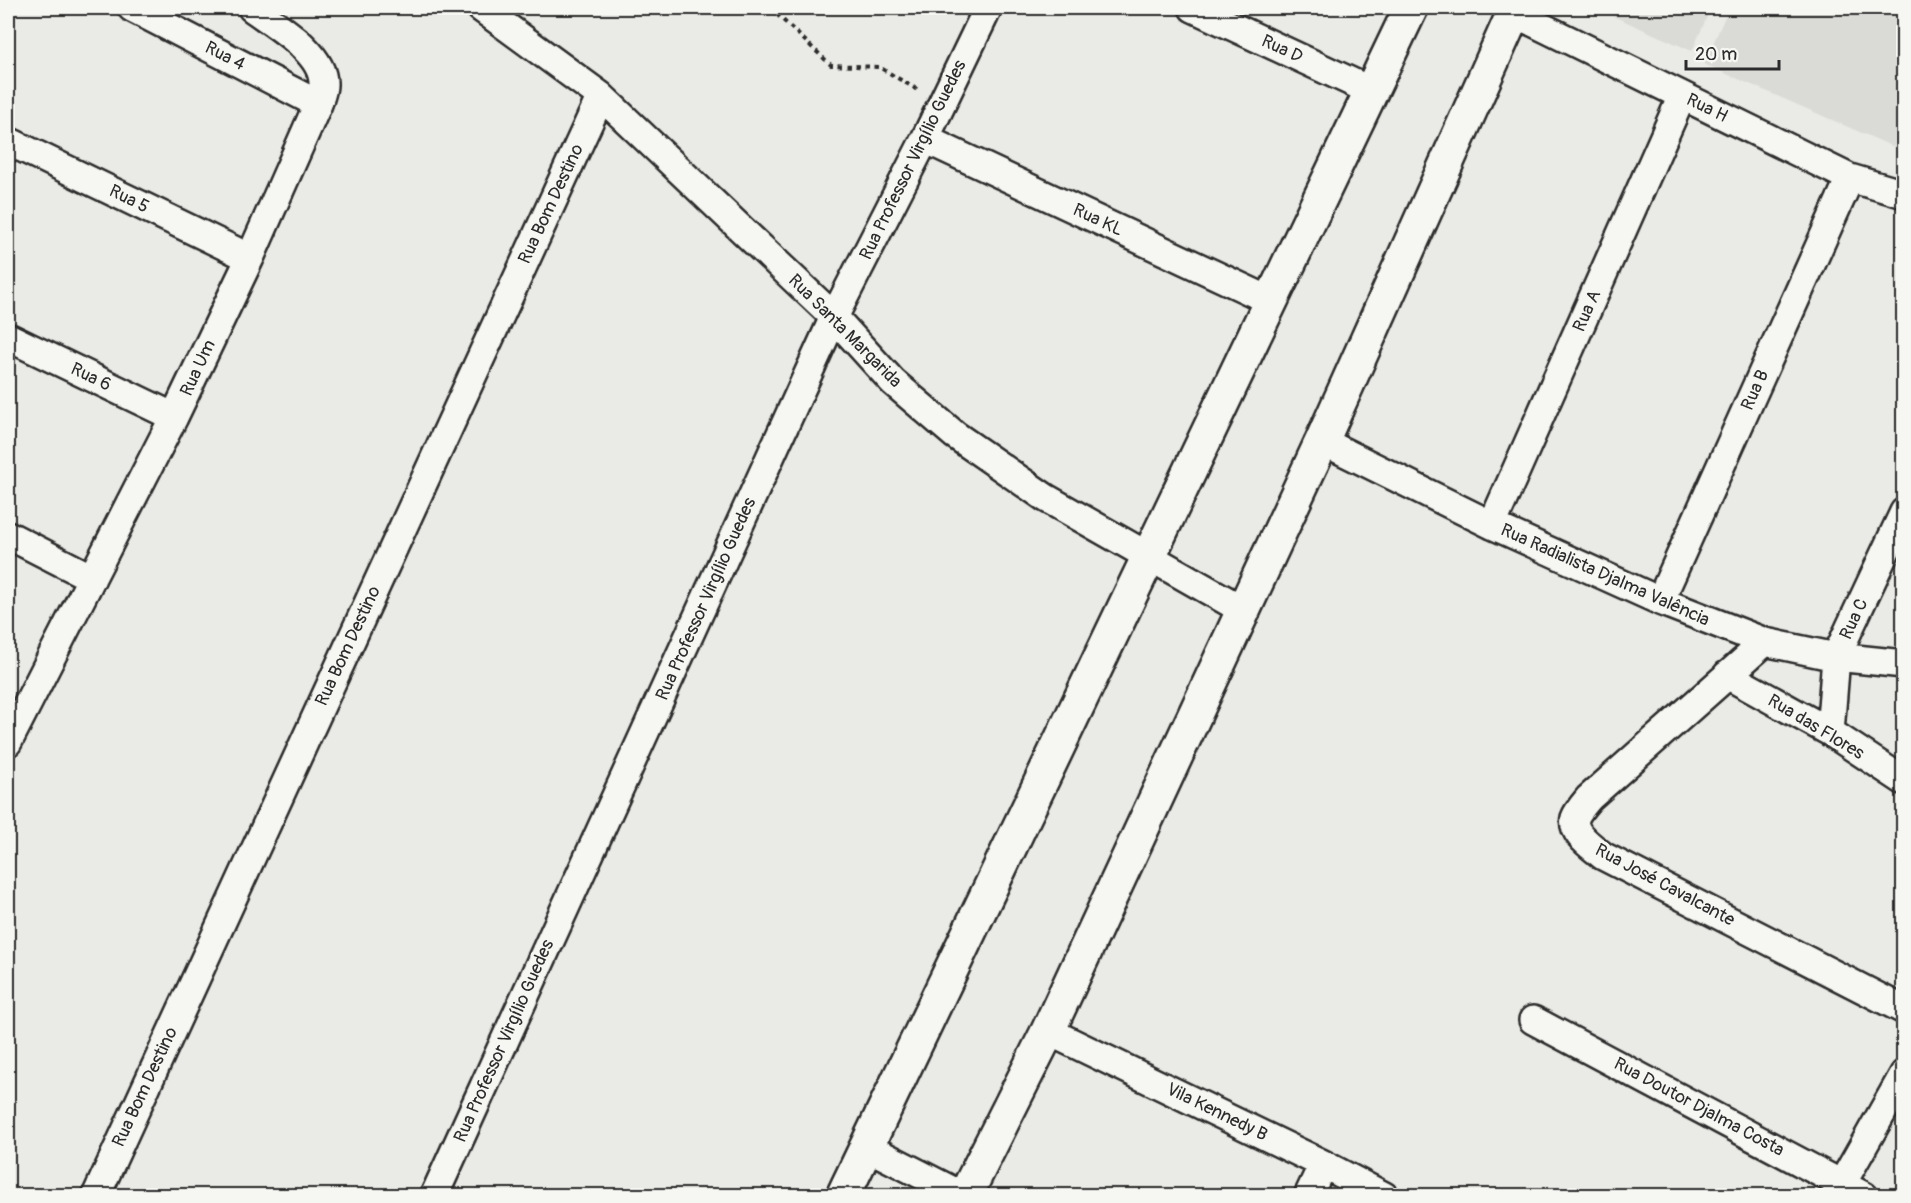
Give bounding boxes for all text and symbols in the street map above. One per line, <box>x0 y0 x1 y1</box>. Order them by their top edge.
street label: Rua D <box>1258 29 1306 69</box>
scale bar <box>1686 33 1779 71</box>
street label: Rua 4 <box>201 36 250 76</box>
text: 20 m <box>1695 43 1737 66</box>
street label: Rua Professor Virgílio Guedes <box>855 56 971 264</box>
street label: Rua H <box>1683 88 1731 128</box>
street label: Rua Bom Destino <box>513 140 589 268</box>
street label: Rua 5 <box>105 180 153 218</box>
street label: Rua KL <box>1069 198 1127 242</box>
street label: Rua Santa Margarida <box>783 269 907 393</box>
street label: Rua A <box>1568 286 1606 336</box>
street label: Rua Um <box>175 336 221 400</box>
street label: Rua 6 <box>67 357 115 397</box>
street label: Rua B <box>1736 366 1774 414</box>
street label: Rua Professor Virgílio Guedes <box>651 494 761 704</box>
street label: Rua Radialista Djalma Valência <box>1497 518 1713 632</box>
street label: Rua Bom Destino <box>310 582 386 710</box>
street label: Rua C <box>1835 595 1873 643</box>
street label: Rua das Flores <box>1764 689 1868 765</box>
street label: Rua José Cavalcante <box>1591 838 1739 932</box>
street label: Rua Professor Virgílio Guedes <box>449 936 559 1146</box>
street label: Rua Bom Destino <box>107 1023 183 1151</box>
street label: Rua Doutor Djalma Costa <box>1610 1052 1788 1162</box>
street label: Vila Kennedy B <box>1163 1078 1271 1146</box>

